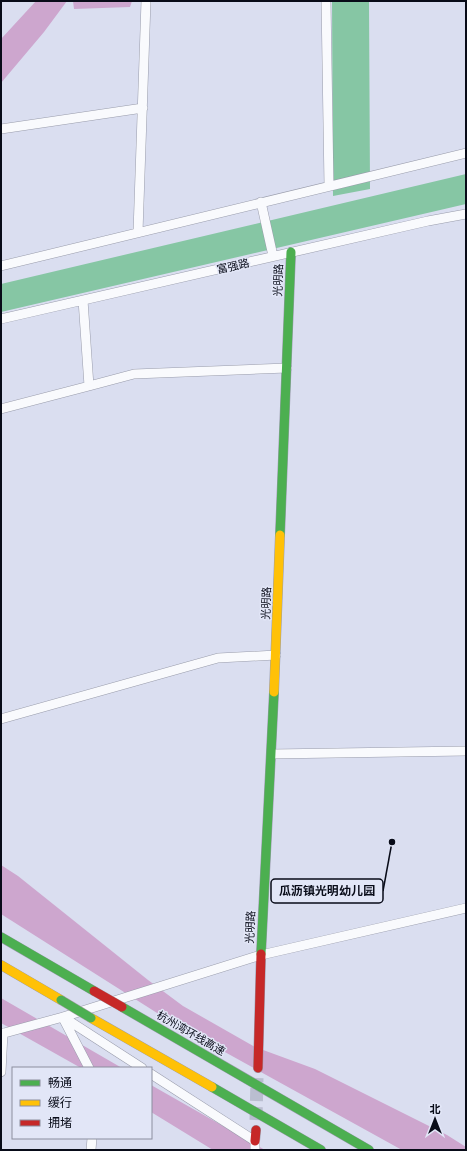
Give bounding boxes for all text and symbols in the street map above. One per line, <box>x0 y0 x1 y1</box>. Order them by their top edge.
street label: 富强路 <box>215 254 251 277</box>
street label: 光明路 <box>268 263 286 297</box>
street label: 光明路 <box>256 586 274 620</box>
callout: 瓜沥镇光明幼儿园 <box>271 879 383 903</box>
text: 瓜沥镇光明幼儿园 <box>279 881 375 899</box>
street label: 光明路 <box>240 910 258 944</box>
street label: 杭州湾环线高速 <box>154 1006 229 1058</box>
legend <box>12 1067 152 1139</box>
text: 畅通 <box>48 1073 72 1091</box>
text: 缓行 <box>48 1093 72 1111</box>
north arrow <box>415 1099 455 1139</box>
text: 北 <box>430 1100 441 1116</box>
text: 拥堵 <box>48 1113 72 1131</box>

